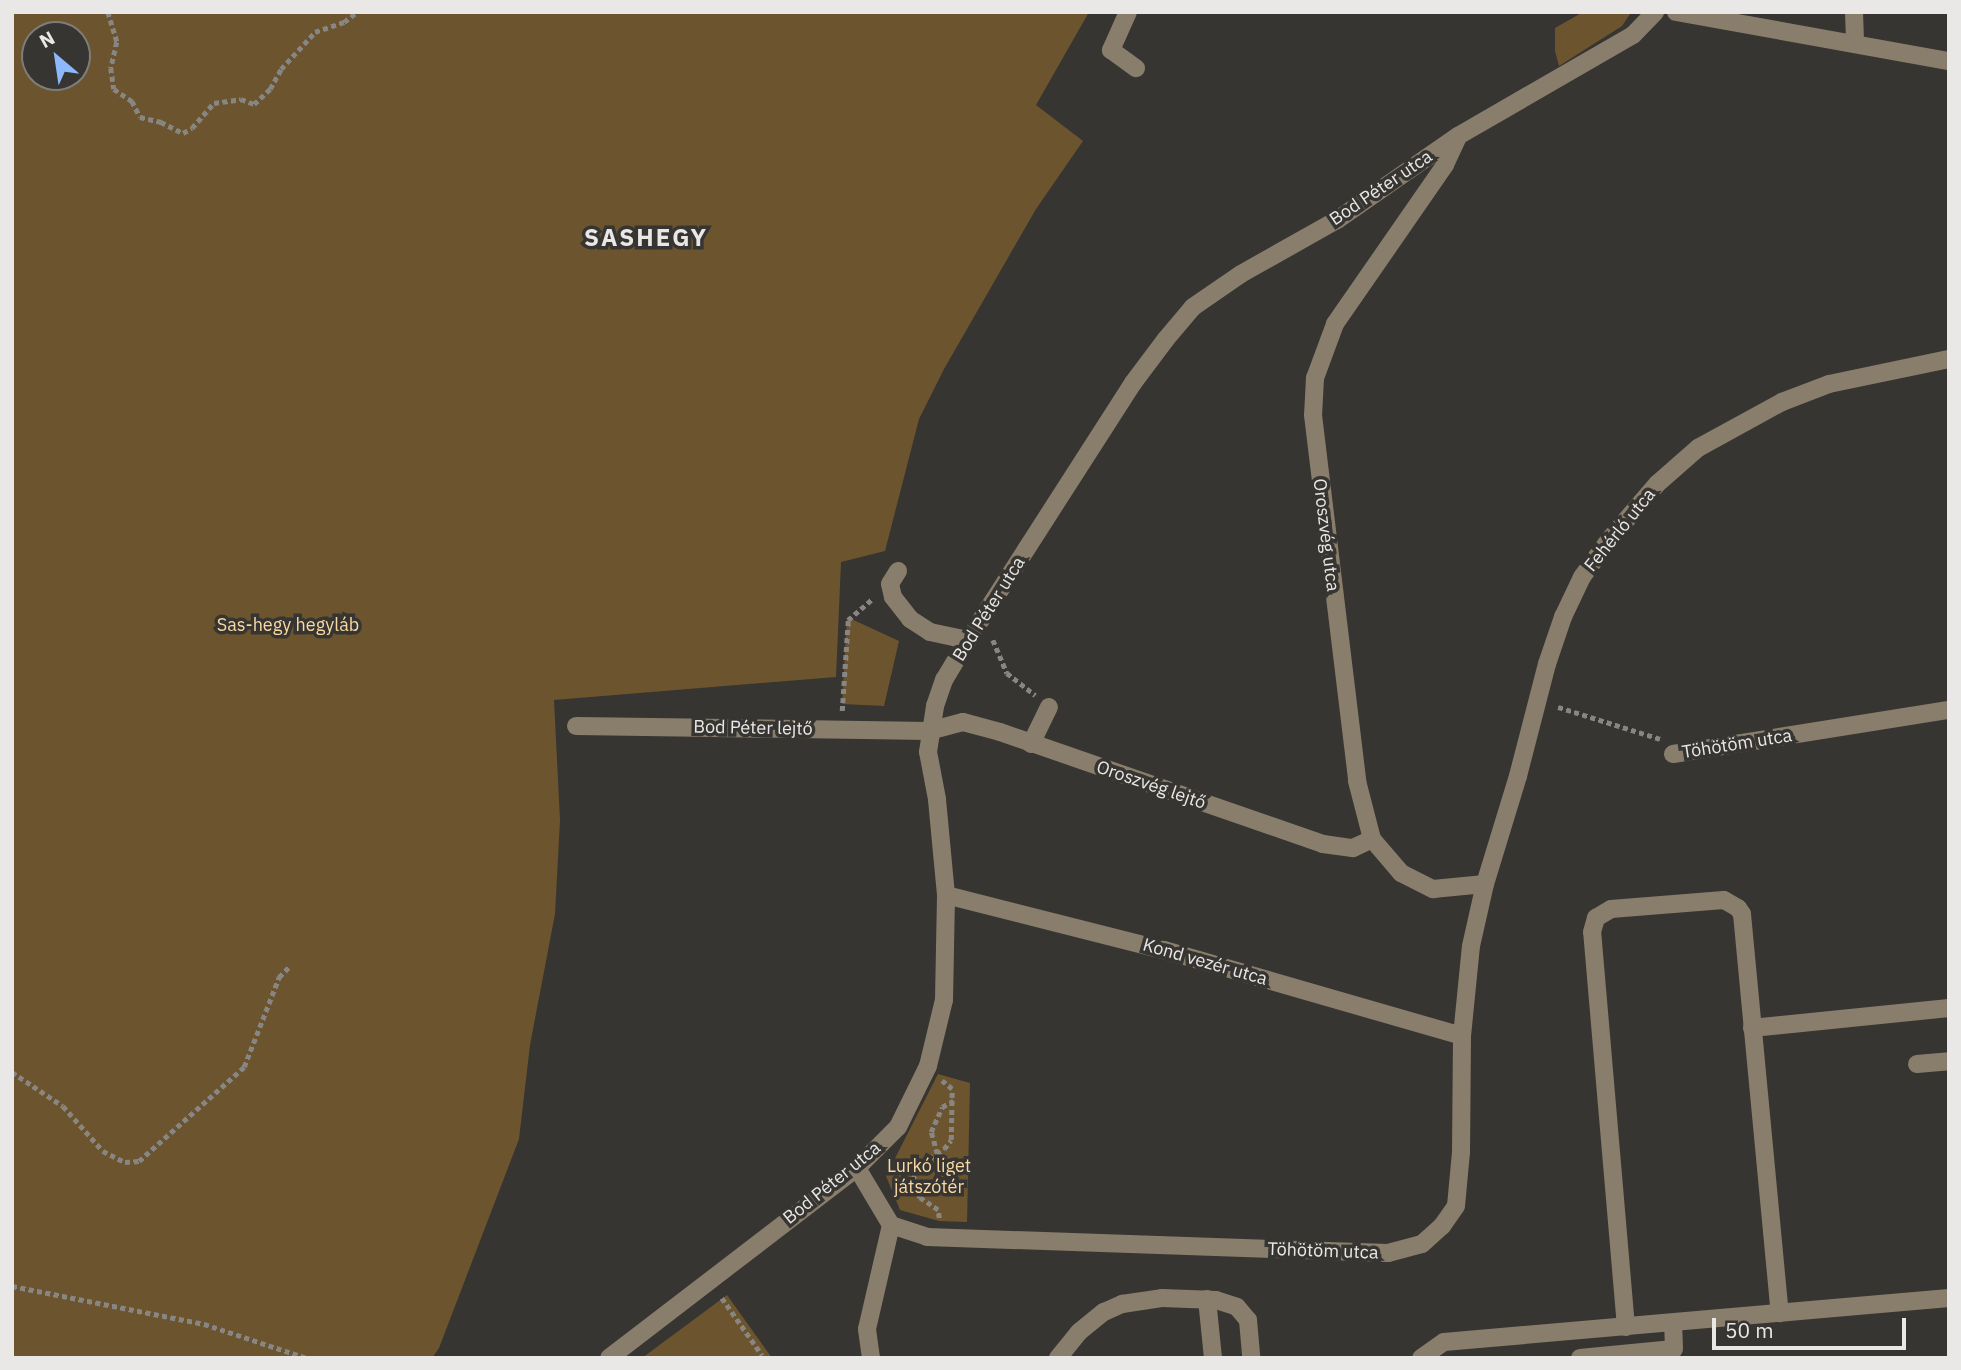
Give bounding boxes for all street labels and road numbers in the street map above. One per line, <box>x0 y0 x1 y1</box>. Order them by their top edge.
street label: Bod Péter utca <box>1326 146 1436 230</box>
street label: Oroszvég utca <box>1308 477 1344 593</box>
street label: Fehérló utca <box>1580 484 1660 576</box>
street label: Bod Péter utca <box>948 553 1030 665</box>
street label: Bod Péter lejtő <box>693 716 813 740</box>
street label: Töhötöm utca <box>1681 725 1793 763</box>
street label: Oroszvég lejtő <box>1093 756 1209 814</box>
street label: Kond vezér utca <box>1140 934 1270 990</box>
street label: Bod Péter utca <box>779 1137 885 1229</box>
street label: Töhötöm utca <box>1267 1238 1379 1264</box>

